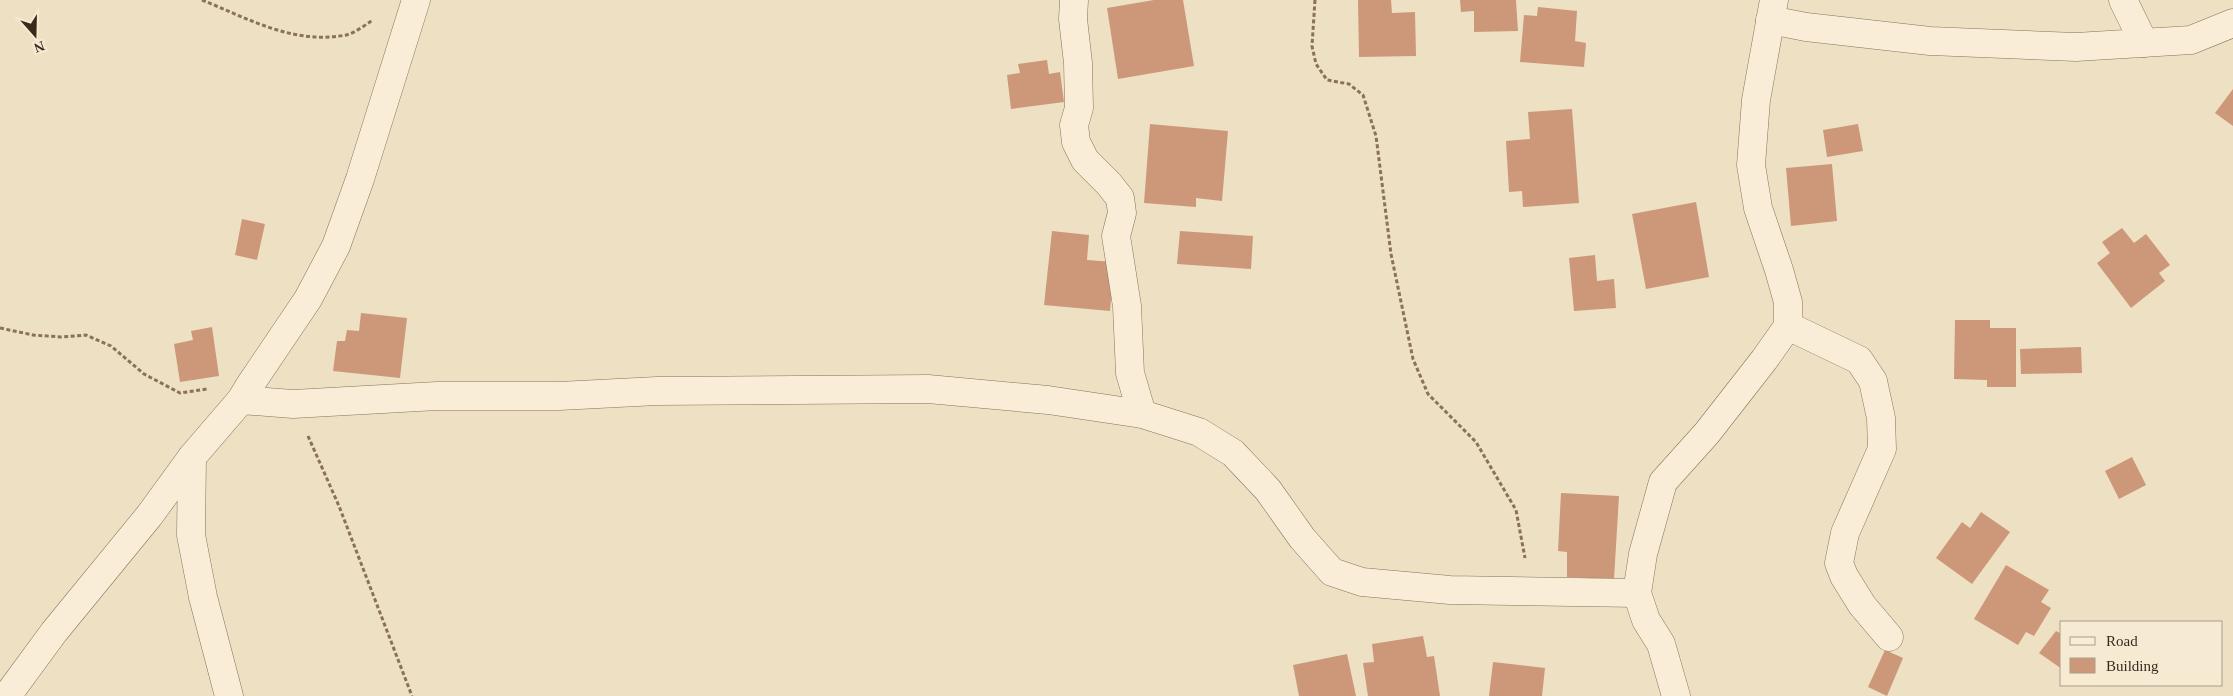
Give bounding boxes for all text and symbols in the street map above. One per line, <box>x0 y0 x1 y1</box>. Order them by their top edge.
north arrow <box>10 10 60 60</box>
text: N <box>32 38 47 56</box>
legend <box>2060 621 2223 686</box>
text: Road <box>2106 633 2138 649</box>
text: Building <box>2106 658 2159 674</box>

